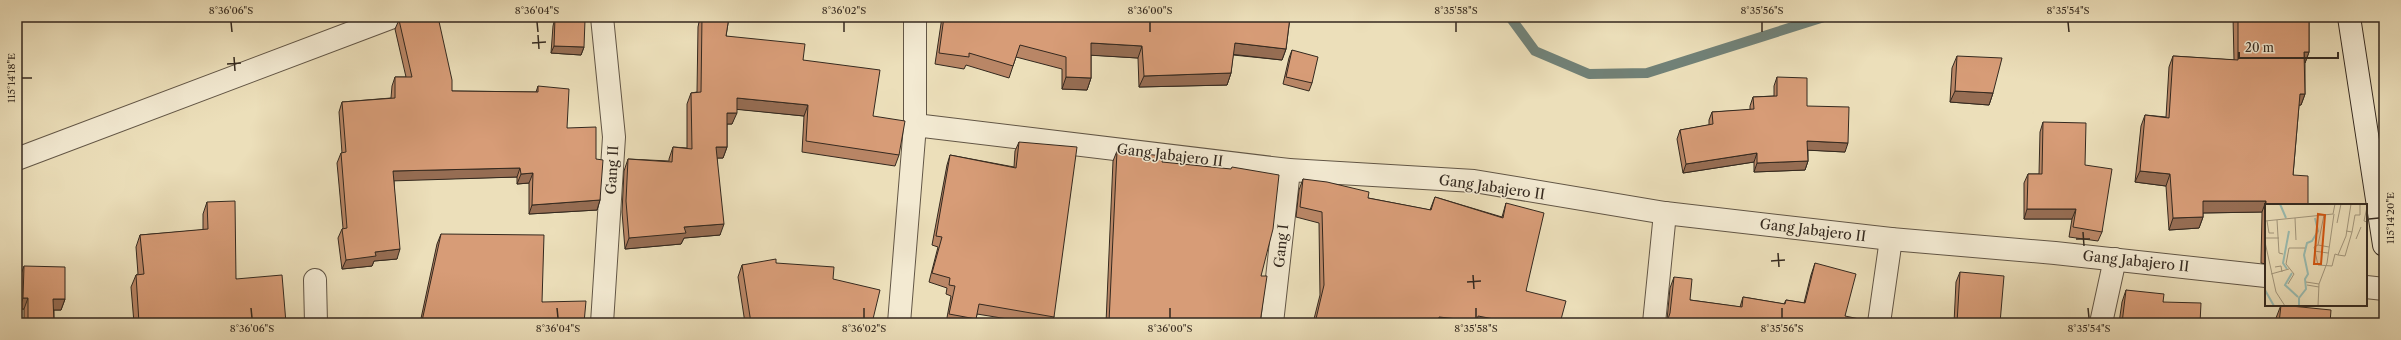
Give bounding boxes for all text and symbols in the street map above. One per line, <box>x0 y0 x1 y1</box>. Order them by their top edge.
text: 8°36'06"S <box>209 4 253 17</box>
text: 8°36'04"S <box>515 4 559 17</box>
text: 8°36'02"S <box>822 4 866 17</box>
text: 8°36'00"S <box>1128 4 1172 17</box>
text: 8°35'58"S <box>1434 4 1478 17</box>
text: 8°35'56"S <box>1740 4 1784 17</box>
text: 8°35'54"S <box>2046 4 2090 17</box>
scale bar <box>2239 34 2338 60</box>
text: 20 m <box>2245 40 2274 55</box>
text: 115°14'18"E <box>5 53 18 103</box>
street label: Gang Jabajero II <box>1116 140 1224 170</box>
street label: Gang II <box>602 145 622 195</box>
street label: Gang Jabajero II <box>1438 171 1546 203</box>
text: 115°14'20"E <box>2384 192 2397 244</box>
inset map <box>2265 204 2367 306</box>
street label: Gang Jabajero II <box>1759 215 1867 245</box>
street label: Gang I <box>1270 223 1292 269</box>
street label: Gang Jabajero II <box>2082 246 2190 276</box>
text: 8°36'06"S <box>230 322 274 335</box>
text: 8°36'04"S <box>536 322 580 335</box>
text: 8°36'02"S <box>842 322 886 335</box>
text: 8°36'00"S <box>1148 322 1192 335</box>
text: 8°35'58"S <box>1454 322 1498 335</box>
text: 8°35'56"S <box>1760 322 1804 335</box>
text: 8°35'54"S <box>2067 322 2111 335</box>

